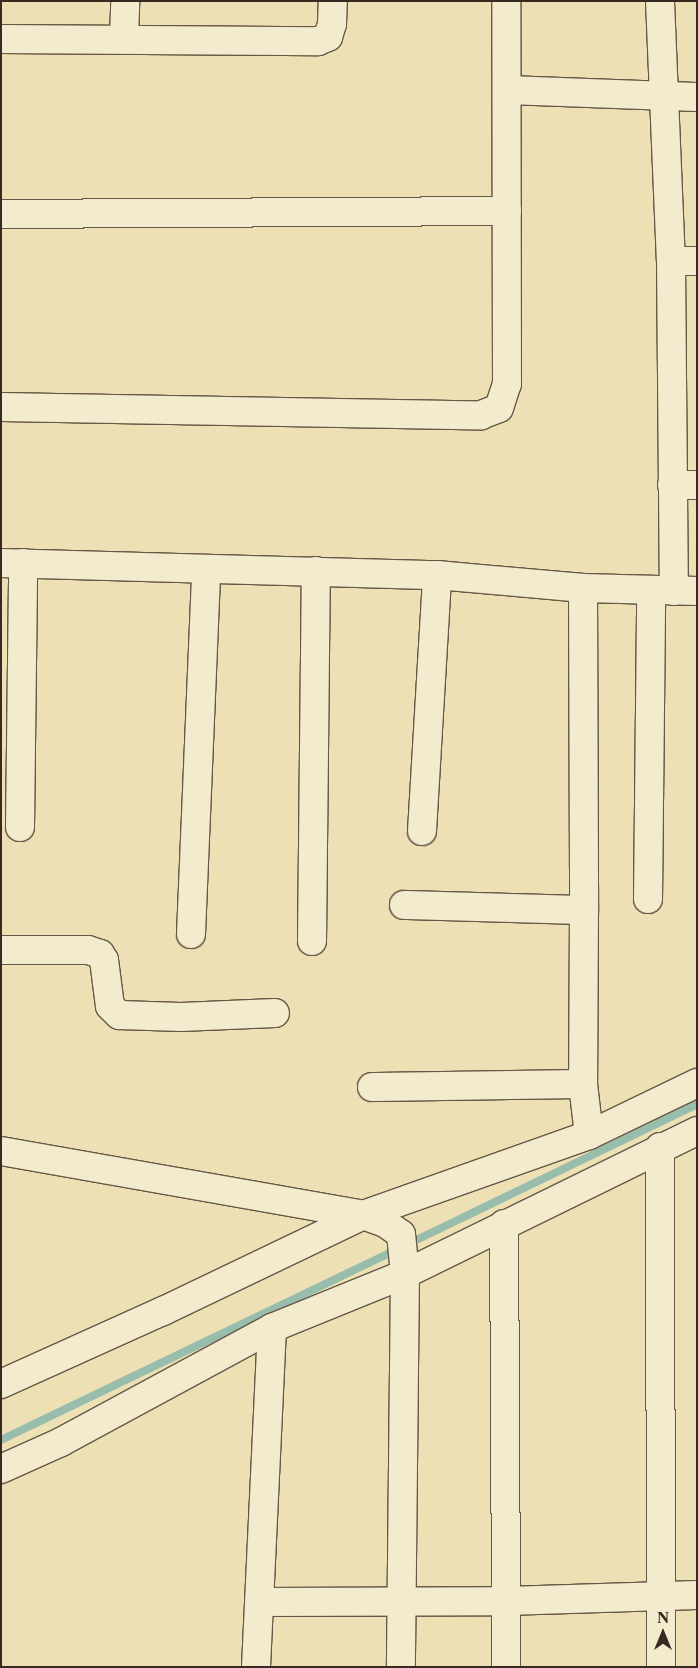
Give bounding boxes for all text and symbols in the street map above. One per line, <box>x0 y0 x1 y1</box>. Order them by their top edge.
north arrow <box>638 1608 688 1658</box>
text: N <box>657 1609 669 1627</box>

